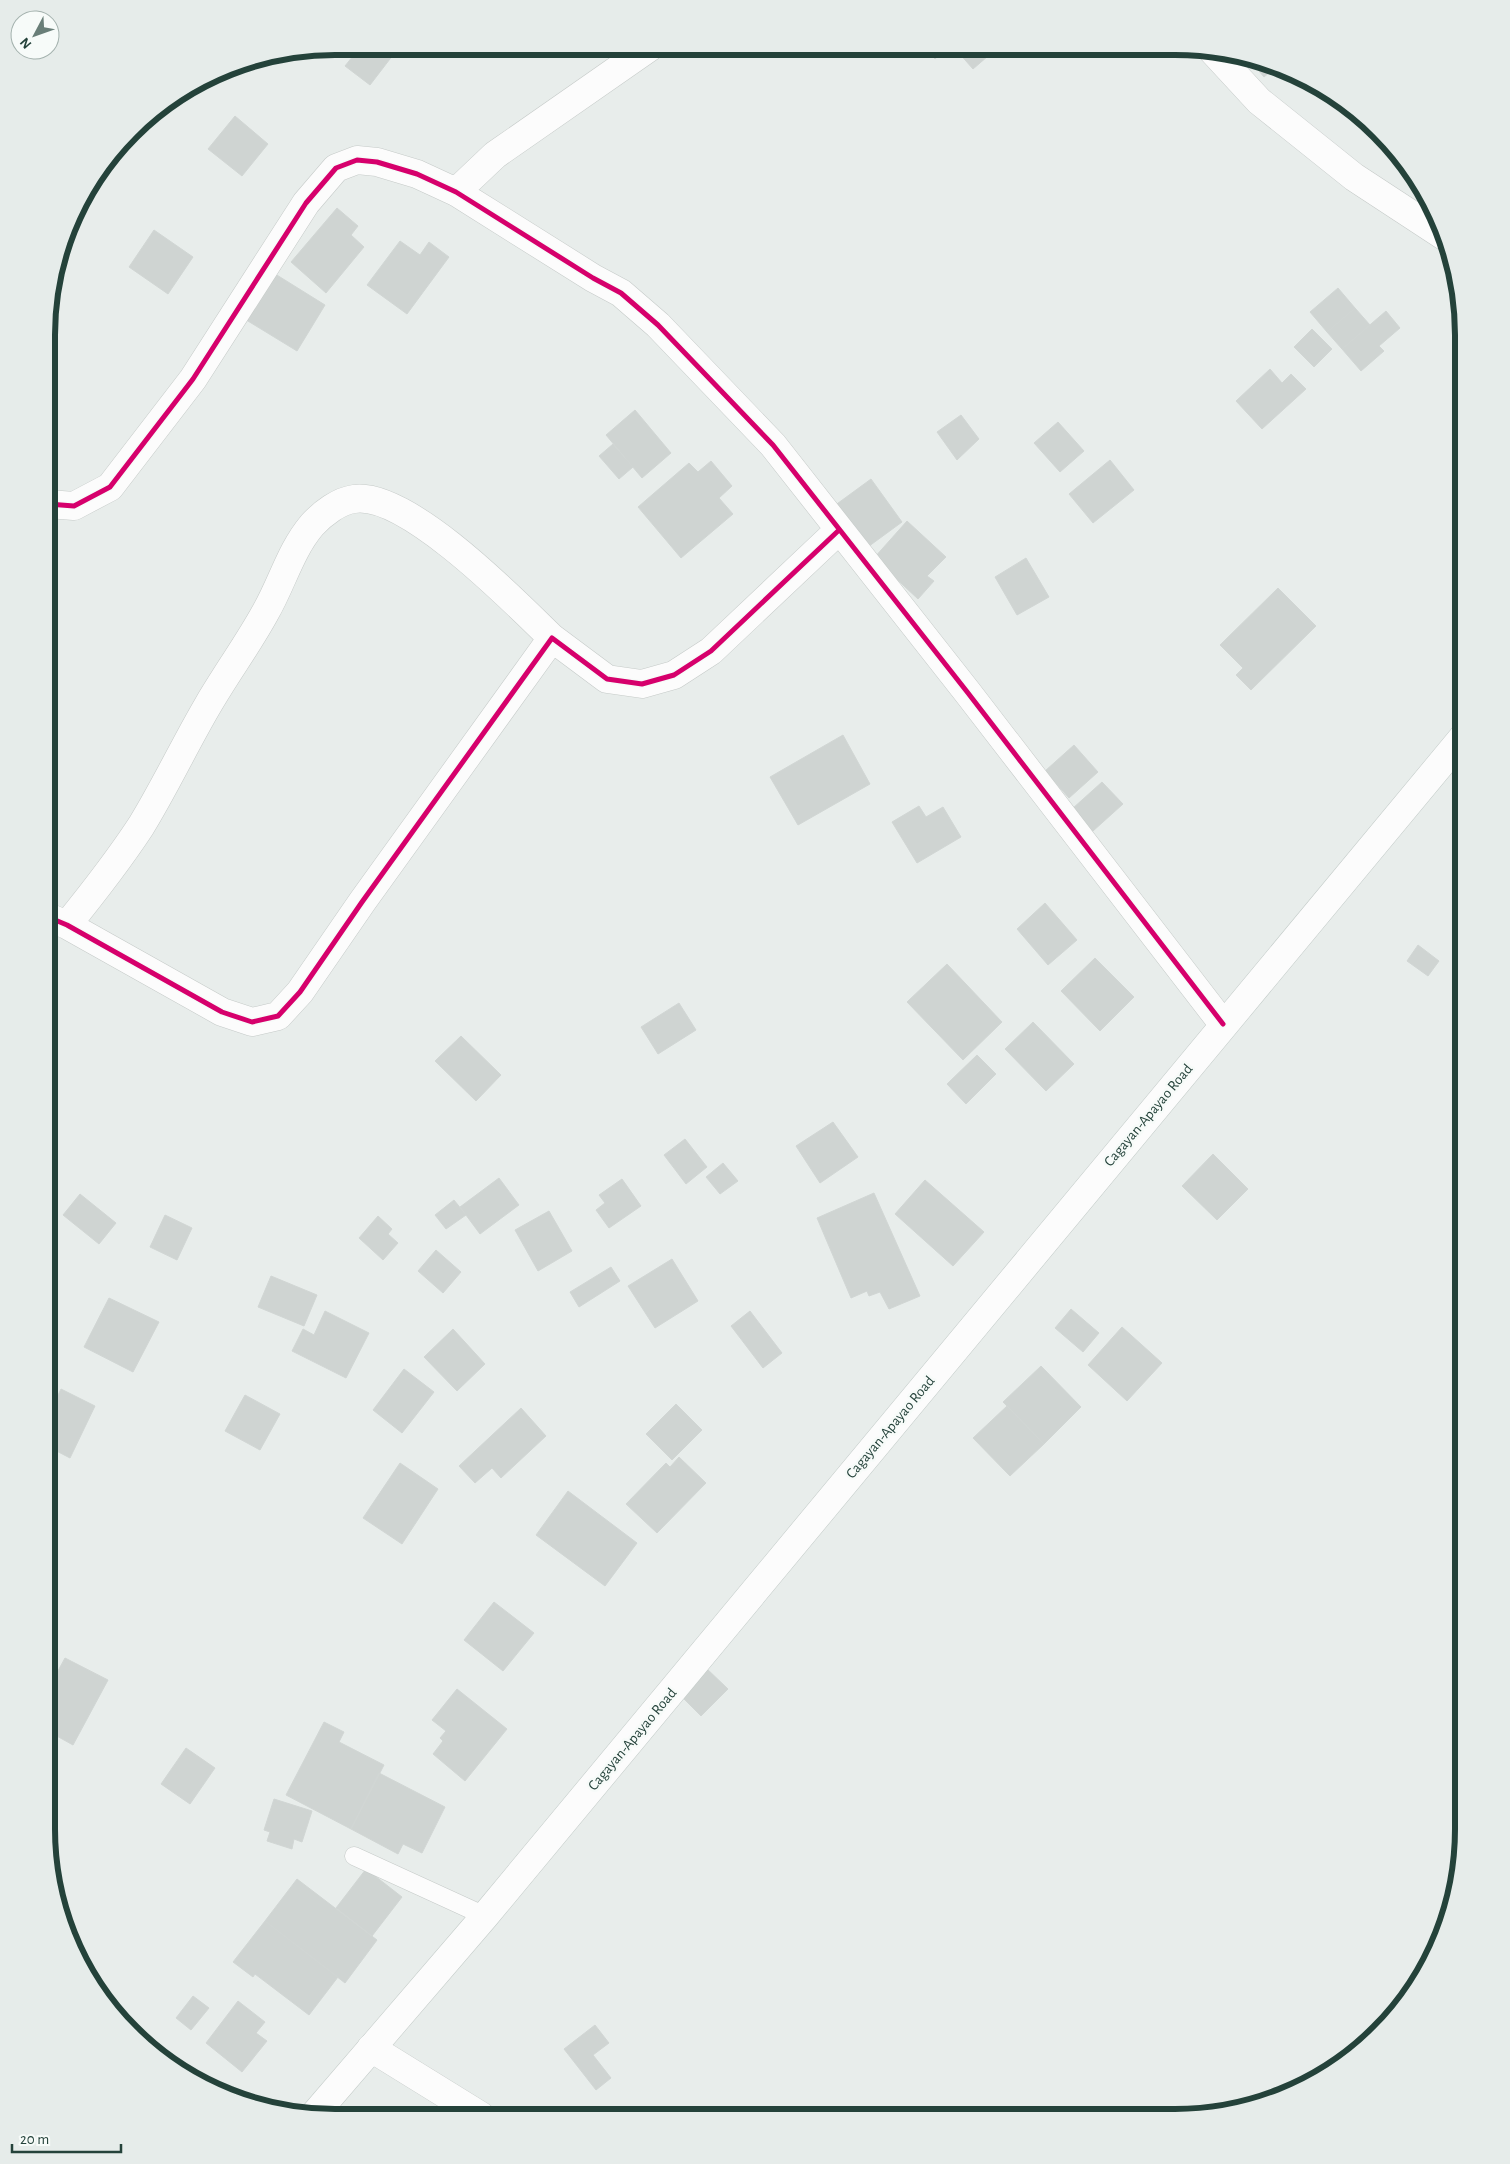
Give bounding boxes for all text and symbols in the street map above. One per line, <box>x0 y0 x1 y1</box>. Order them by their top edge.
north arrow <box>10 10 60 60</box>
text: N <box>17 35 34 51</box>
street label: Cagayan-Apayao Road <box>1101 1061 1196 1169</box>
street label: Cagayan-Apayao Road <box>843 1373 938 1481</box>
street label: Cagayan-Apayao Road <box>585 1685 680 1793</box>
scale bar <box>12 2122 121 2154</box>
text: 20 m <box>20 2132 49 2147</box>

